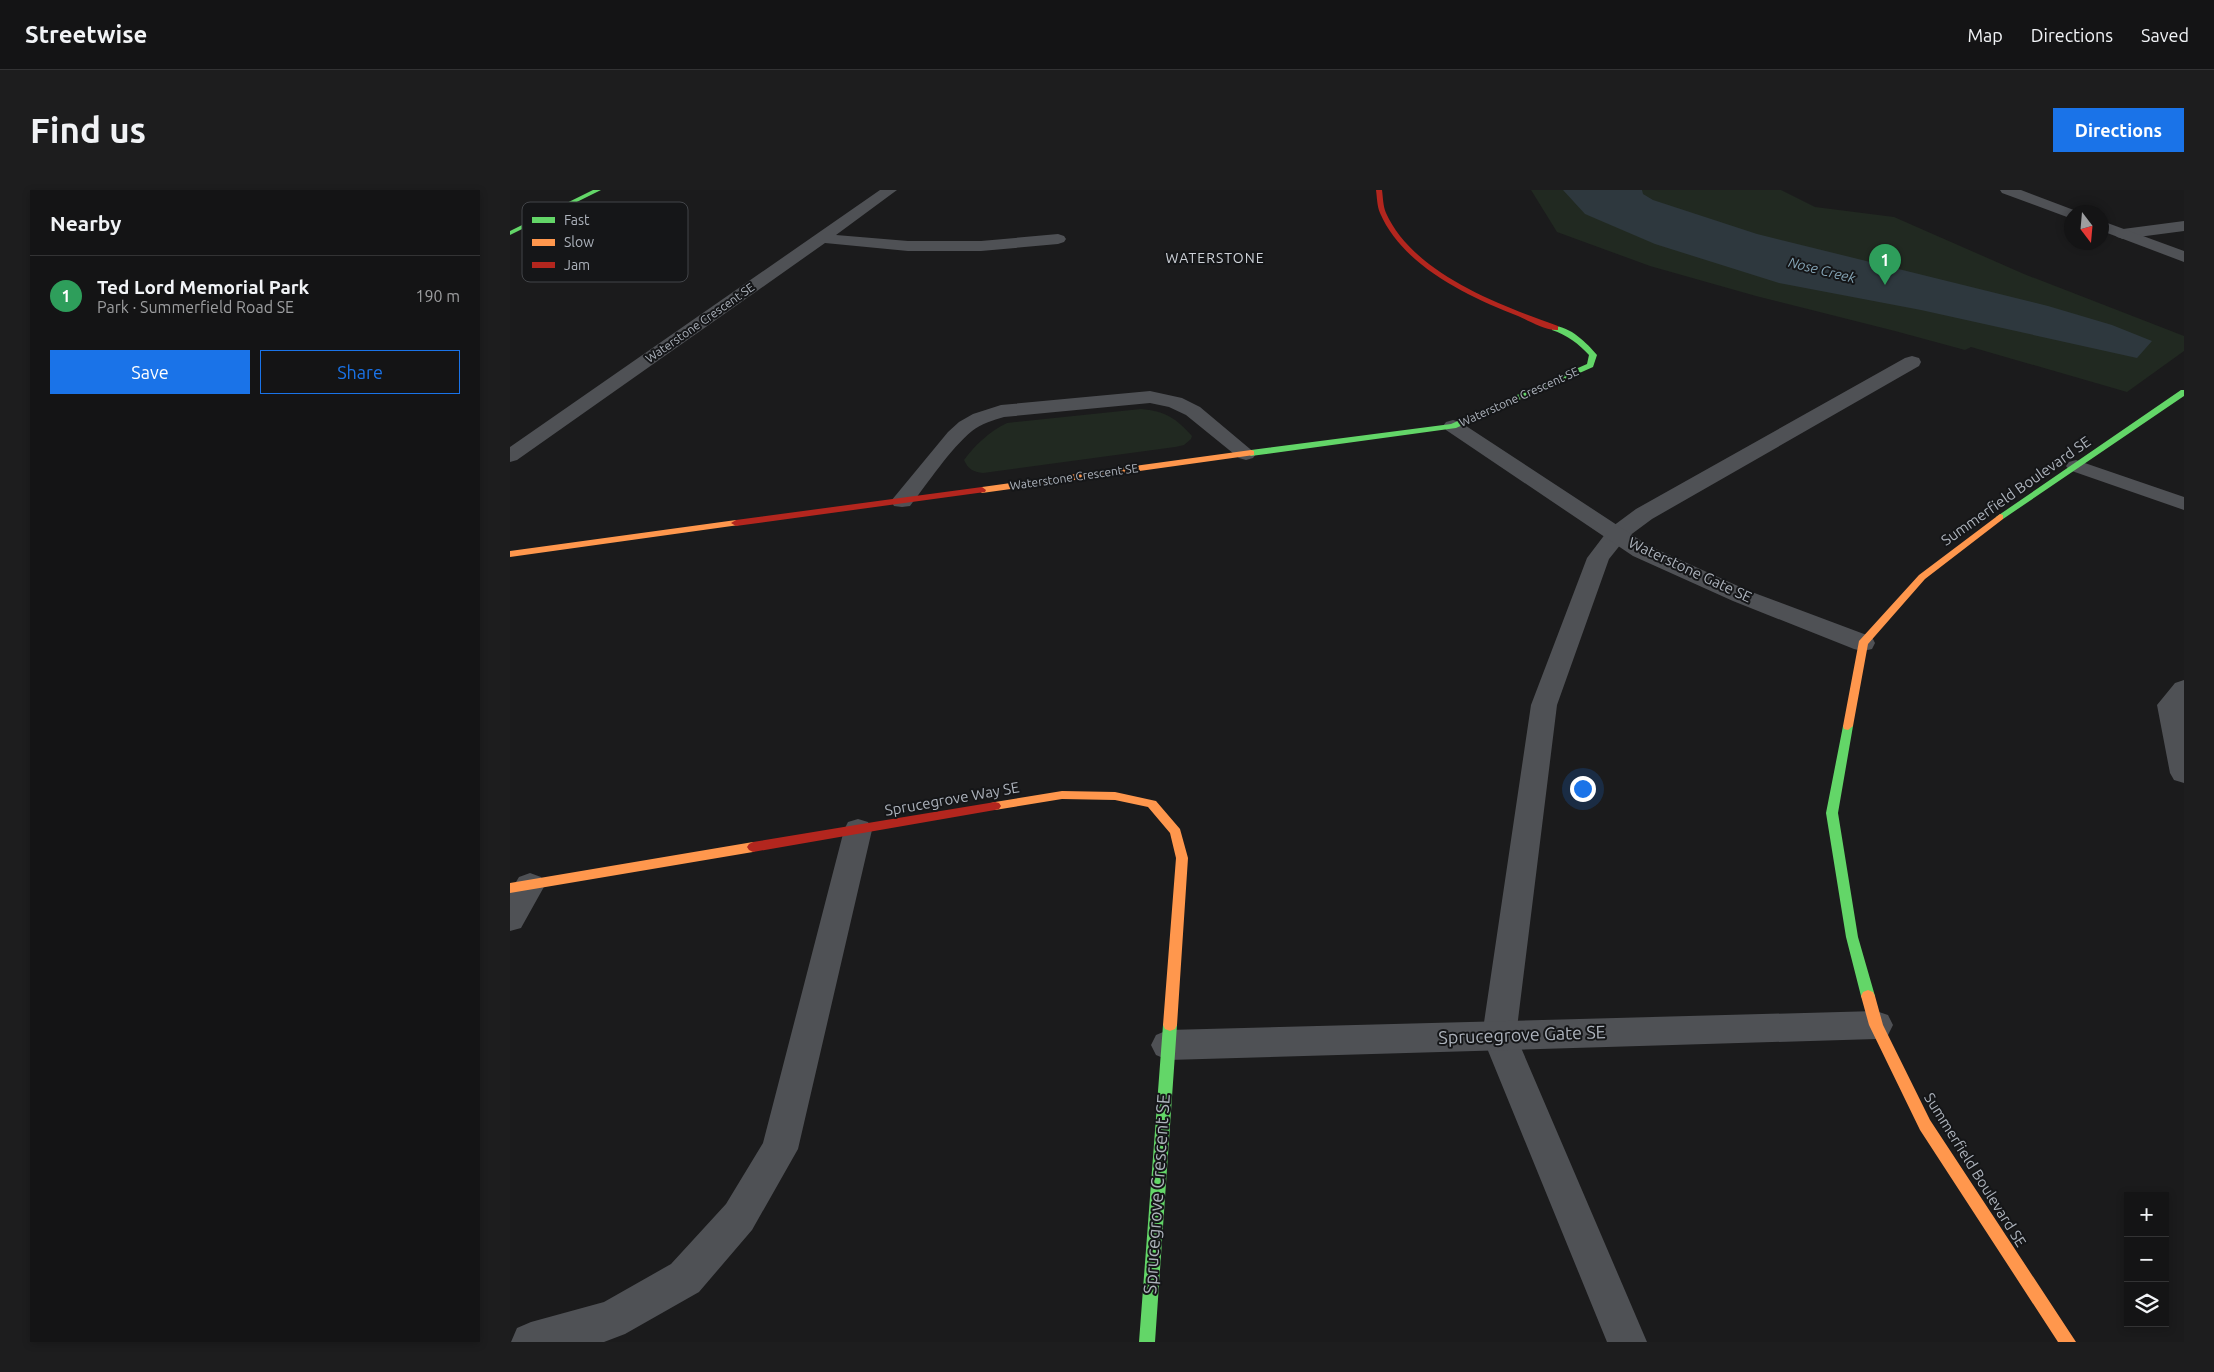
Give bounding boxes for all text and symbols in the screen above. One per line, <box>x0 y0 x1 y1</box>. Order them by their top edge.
text: Streetwise <box>25 21 147 48</box>
text: Map <box>1967 25 2003 45</box>
text: Directions <box>2031 25 2113 45</box>
text: Saved <box>2141 25 2189 45</box>
button: Directions <box>2053 108 2184 152</box>
text: Find us <box>30 110 146 150</box>
legend <box>522 202 688 282</box>
north arrow <box>2064 205 2109 250</box>
text: Nearby <box>50 211 121 235</box>
text: Fast <box>564 212 590 228</box>
text: Slow <box>564 234 594 250</box>
pin: 1 <box>1869 244 1901 285</box>
district label: WATERSTONE <box>1165 250 1265 266</box>
water label: Nose Creek <box>1787 254 1858 286</box>
text: Jam <box>564 257 590 273</box>
text: Ted Lord Memorial Park <box>97 276 309 298</box>
street label: Waterstone Crescent SE <box>643 280 757 365</box>
text: 1 <box>61 287 71 305</box>
text: 190 m <box>415 287 460 305</box>
text: Park · Summerfield Road SE <box>97 298 294 316</box>
button: Save <box>50 350 250 394</box>
button: Share <box>260 350 460 394</box>
street label: Waterstone Crescent SE <box>1457 364 1581 429</box>
street label: Summerfield Boulevard SE <box>1938 432 2094 549</box>
street label: Waterstone Crescent SE <box>1009 461 1139 492</box>
street label: Waterstone Gate SE <box>1626 534 1755 606</box>
your location <box>1570 776 1596 802</box>
street label: Sprucegrove Way SE <box>883 778 1021 819</box>
street label: Sprucegrove Gate SE <box>1438 1021 1606 1047</box>
street label: Summerfield Boulevard SE <box>1921 1090 2030 1250</box>
street label: Sprucegrove Crescent SE <box>1139 1093 1173 1295</box>
map controls <box>2124 1192 2169 1327</box>
button: + <box>2124 1192 2169 1237</box>
button: − <box>2124 1237 2169 1282</box>
button: layers <box>2124 1282 2169 1327</box>

